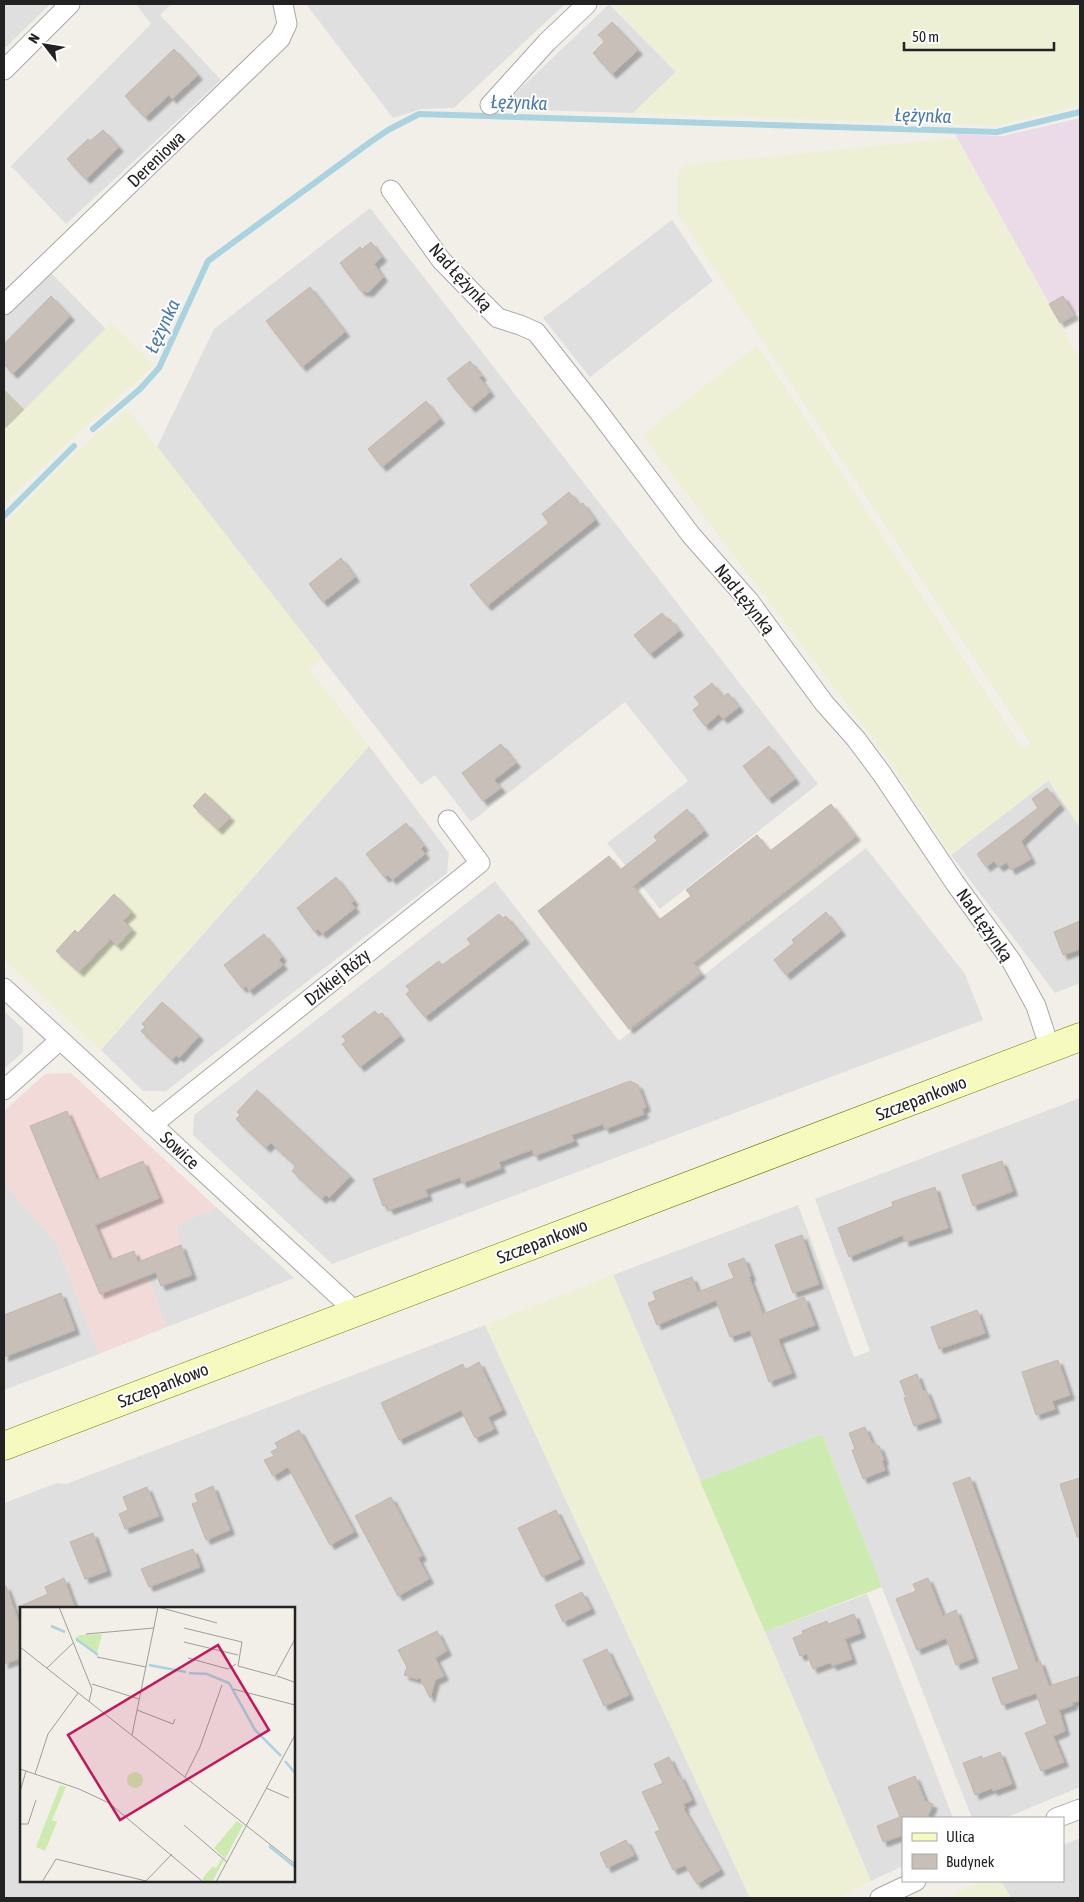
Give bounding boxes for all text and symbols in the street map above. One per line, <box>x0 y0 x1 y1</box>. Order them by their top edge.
north arrow <box>20 20 70 70</box>
scale bar <box>904 20 1054 52</box>
text: 50 m <box>912 28 939 45</box>
text: N <box>25 31 43 46</box>
water label: Łężynka <box>490 90 548 114</box>
water label: Łężynka <box>894 103 952 127</box>
street label: Dereniowa <box>123 126 189 192</box>
street label: Nad Łężynką <box>425 239 497 315</box>
water label: Łężynka <box>140 296 184 356</box>
street label: Nad Łężynką <box>710 560 780 638</box>
street label: Nad Łężynką <box>952 885 1018 965</box>
street label: Dzikiej Róży <box>300 944 374 1010</box>
street label: Szczepankowo <box>873 1071 969 1125</box>
street label: Sowice <box>156 1127 204 1173</box>
street label: Szczepankowo <box>494 1214 590 1268</box>
street label: Szczepankowo <box>115 1358 211 1412</box>
inset map <box>20 1607 295 1882</box>
legend <box>902 1817 1064 1882</box>
text: Ulica <box>946 1828 975 1845</box>
text: Budynek <box>946 1853 995 1870</box>

